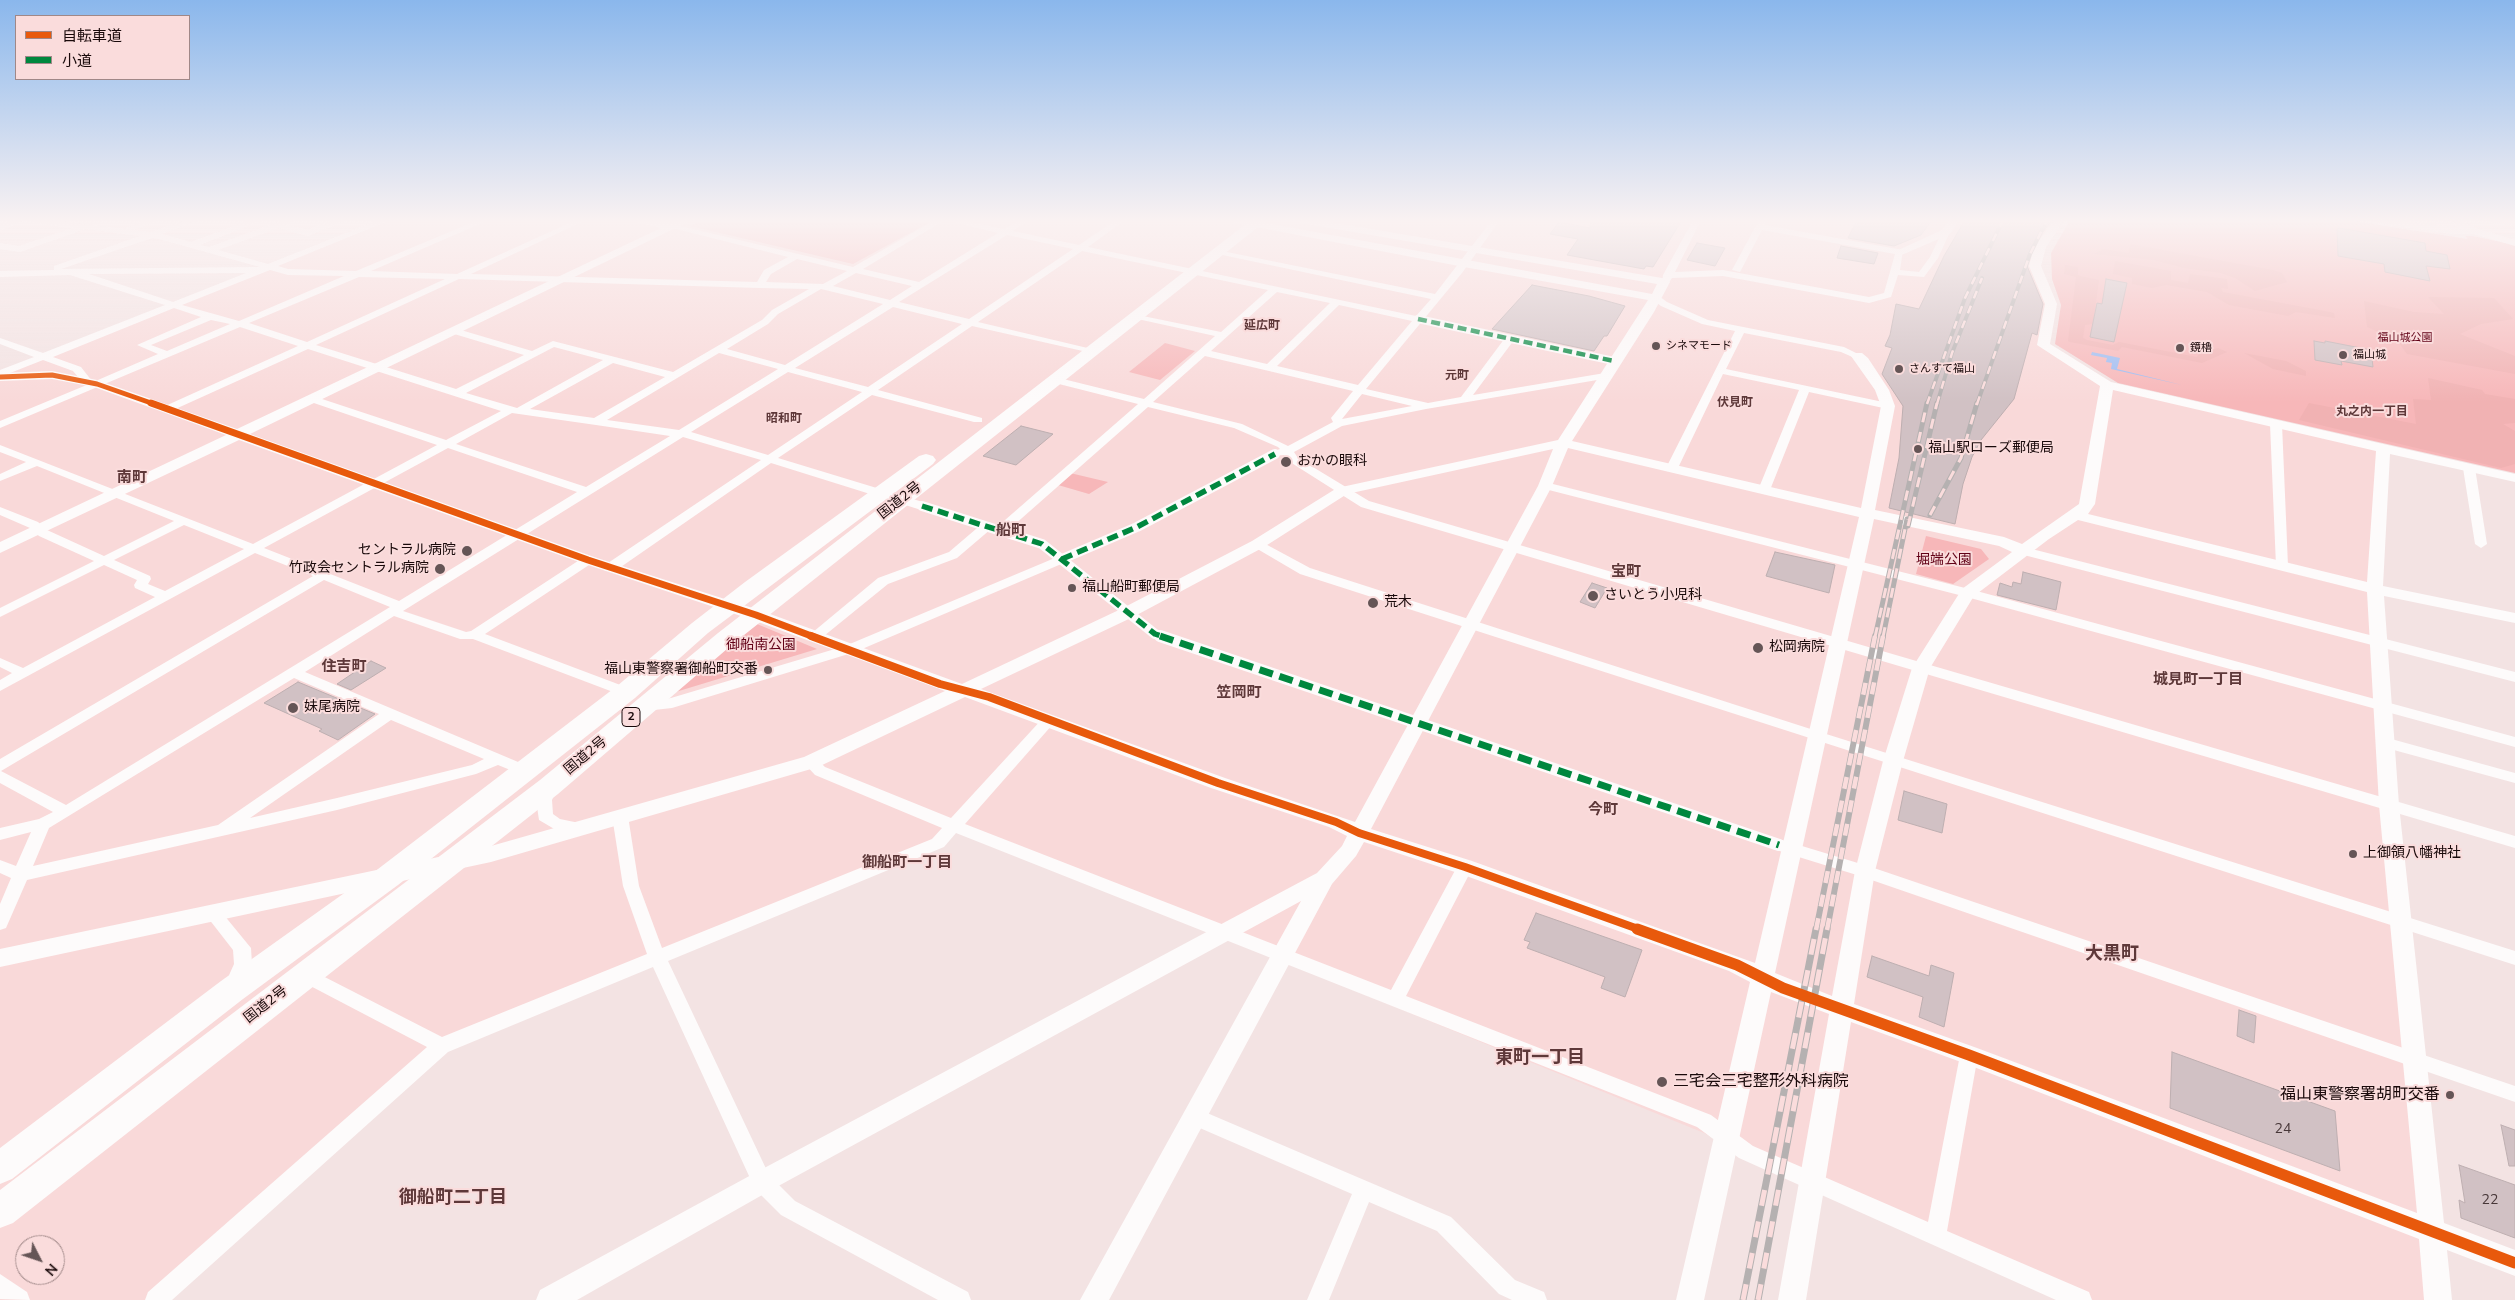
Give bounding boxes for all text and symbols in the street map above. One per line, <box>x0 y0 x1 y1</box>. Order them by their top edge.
legend <box>15 15 190 80</box>
text: 自転車道 <box>62 26 122 46</box>
text: 小道 <box>62 51 92 71</box>
district label: 延広町 <box>1244 319 1280 333</box>
park label: 福山城公園 <box>2378 331 2432 345</box>
place label: シネマモード <box>1666 339 1732 353</box>
marker: シネマモード <box>1650 340 1662 352</box>
place label: 鏡櫓 <box>2190 341 2212 355</box>
marker: 鏡櫓 <box>2174 342 2186 354</box>
place label: 福山城 <box>2353 348 2386 362</box>
marker: 福山城 <box>2337 349 2349 361</box>
place label: さんすて福山 <box>1909 362 1975 376</box>
marker: さんすて福山 <box>1893 363 1905 375</box>
district label: 元町 <box>1445 369 1469 383</box>
district label: 伏見町 <box>1717 396 1753 410</box>
district label: 丸之内一丁目 <box>2336 405 2408 419</box>
district label: 昭和町 <box>766 412 802 426</box>
place label: 福山駅ローズ郵便局 <box>1928 441 2054 457</box>
marker: 福山駅ローズ郵便局 <box>1912 443 1924 455</box>
place label: おかの眼科 <box>1297 454 1367 470</box>
marker: おかの眼科 <box>1279 455 1293 469</box>
district label: 南町 <box>117 469 147 487</box>
street label: 国道2号 <box>875 479 925 523</box>
district label: 船町 <box>996 522 1026 540</box>
place label: セントラル病院 <box>358 543 456 559</box>
marker: セントラル病院 <box>460 544 474 558</box>
park label: 堀端公園 <box>1916 553 1972 569</box>
place label: 竹政会セントラル病院 <box>289 561 429 577</box>
marker: 竹政会セントラル病院 <box>433 562 447 576</box>
district label: 宝町 <box>1611 563 1641 581</box>
place label: 福山船町郵便局 <box>1082 580 1180 596</box>
marker: 福山船町郵便局 <box>1066 582 1078 594</box>
place label: さいとう小児科 <box>1604 588 1702 604</box>
marker: さいとう小児科 <box>1586 589 1600 603</box>
place label: 荒木 <box>1384 595 1412 611</box>
marker: 荒木 <box>1366 596 1380 610</box>
park label: 御船南公園 <box>726 638 796 654</box>
place label: 松岡病院 <box>1769 640 1825 656</box>
marker: 松岡病院 <box>1751 641 1765 655</box>
district label: 住吉町 <box>322 658 366 676</box>
place label: 福山東警察署御船町交番 <box>604 662 758 678</box>
marker: 福山東警察署御船町交番 <box>762 664 774 676</box>
district label: 城見町一丁目 <box>2153 671 2243 689</box>
district label: 笠岡町 <box>1217 684 1261 702</box>
place label: 妹尾病院 <box>304 700 360 716</box>
marker: 妹尾病院 <box>286 701 300 715</box>
road number: 2 <box>622 708 640 726</box>
street label: 国道2号 <box>561 733 611 779</box>
district label: 今町 <box>1588 801 1618 819</box>
place label: 上御領八幡神社 <box>2363 846 2461 862</box>
marker: 上御領八幡神社 <box>2347 848 2359 860</box>
district label: 御船町一丁目 <box>862 854 952 872</box>
district label: 大黒町 <box>2085 944 2139 966</box>
street label: 国道2号 <box>241 983 291 1027</box>
district label: 東町一丁目 <box>1495 1048 1585 1070</box>
place label: 三宅会三宅整形外科病院 <box>1673 1072 1849 1092</box>
marker: 三宅会三宅整形外科病院 <box>1655 1075 1669 1089</box>
place label: 福山東警察署胡町交番 <box>2280 1085 2440 1105</box>
marker: 福山東警察署胡町交番 <box>2444 1089 2456 1101</box>
house number: 24 <box>2275 1122 2291 1138</box>
district label: 御船町二丁目 <box>399 1188 507 1210</box>
house number: 22 <box>2482 1193 2498 1209</box>
north arrow <box>15 1235 65 1285</box>
text: N <box>40 1259 62 1280</box>

